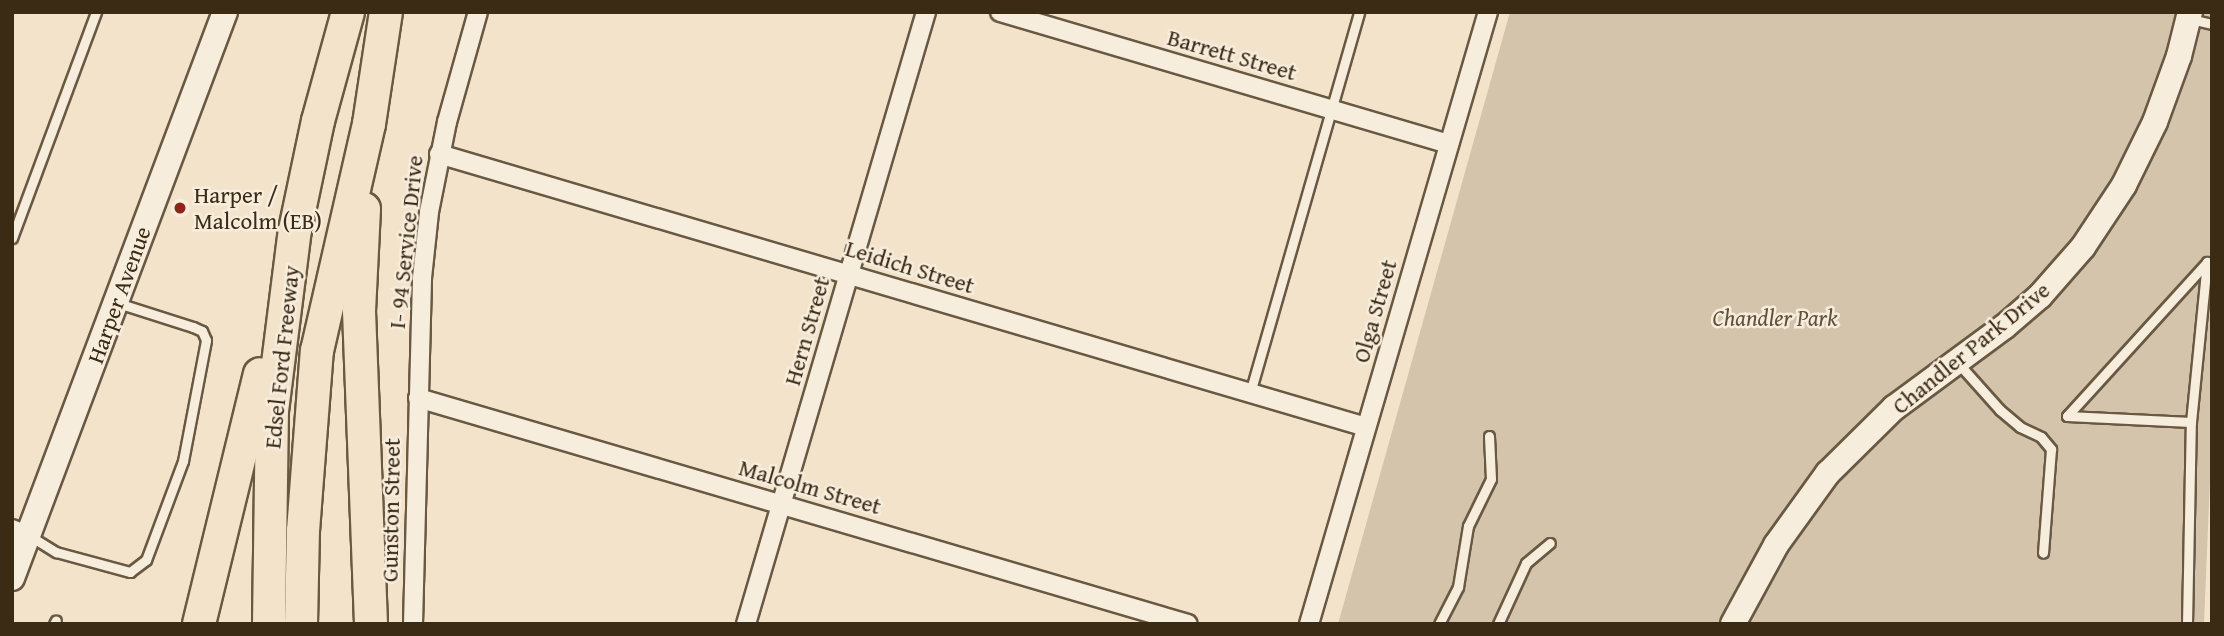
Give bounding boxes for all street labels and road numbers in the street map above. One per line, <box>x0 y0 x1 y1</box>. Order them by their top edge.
street label: Barrett Street <box>1164 23 1300 87</box>
street label: I- 94 Service Drive <box>383 154 429 330</box>
street label: Harper Avenue <box>81 223 157 367</box>
street label: Leidich Street <box>842 234 978 300</box>
street label: Olga Street <box>1347 256 1403 366</box>
street label: Edsel Ford Freeway <box>259 264 305 450</box>
street label: Hern Street <box>778 274 836 388</box>
street label: Chandler Park Drive <box>1887 276 2055 420</box>
street label: Gunston Street <box>376 438 406 582</box>
street label: Malcolm Street <box>736 454 884 520</box>

